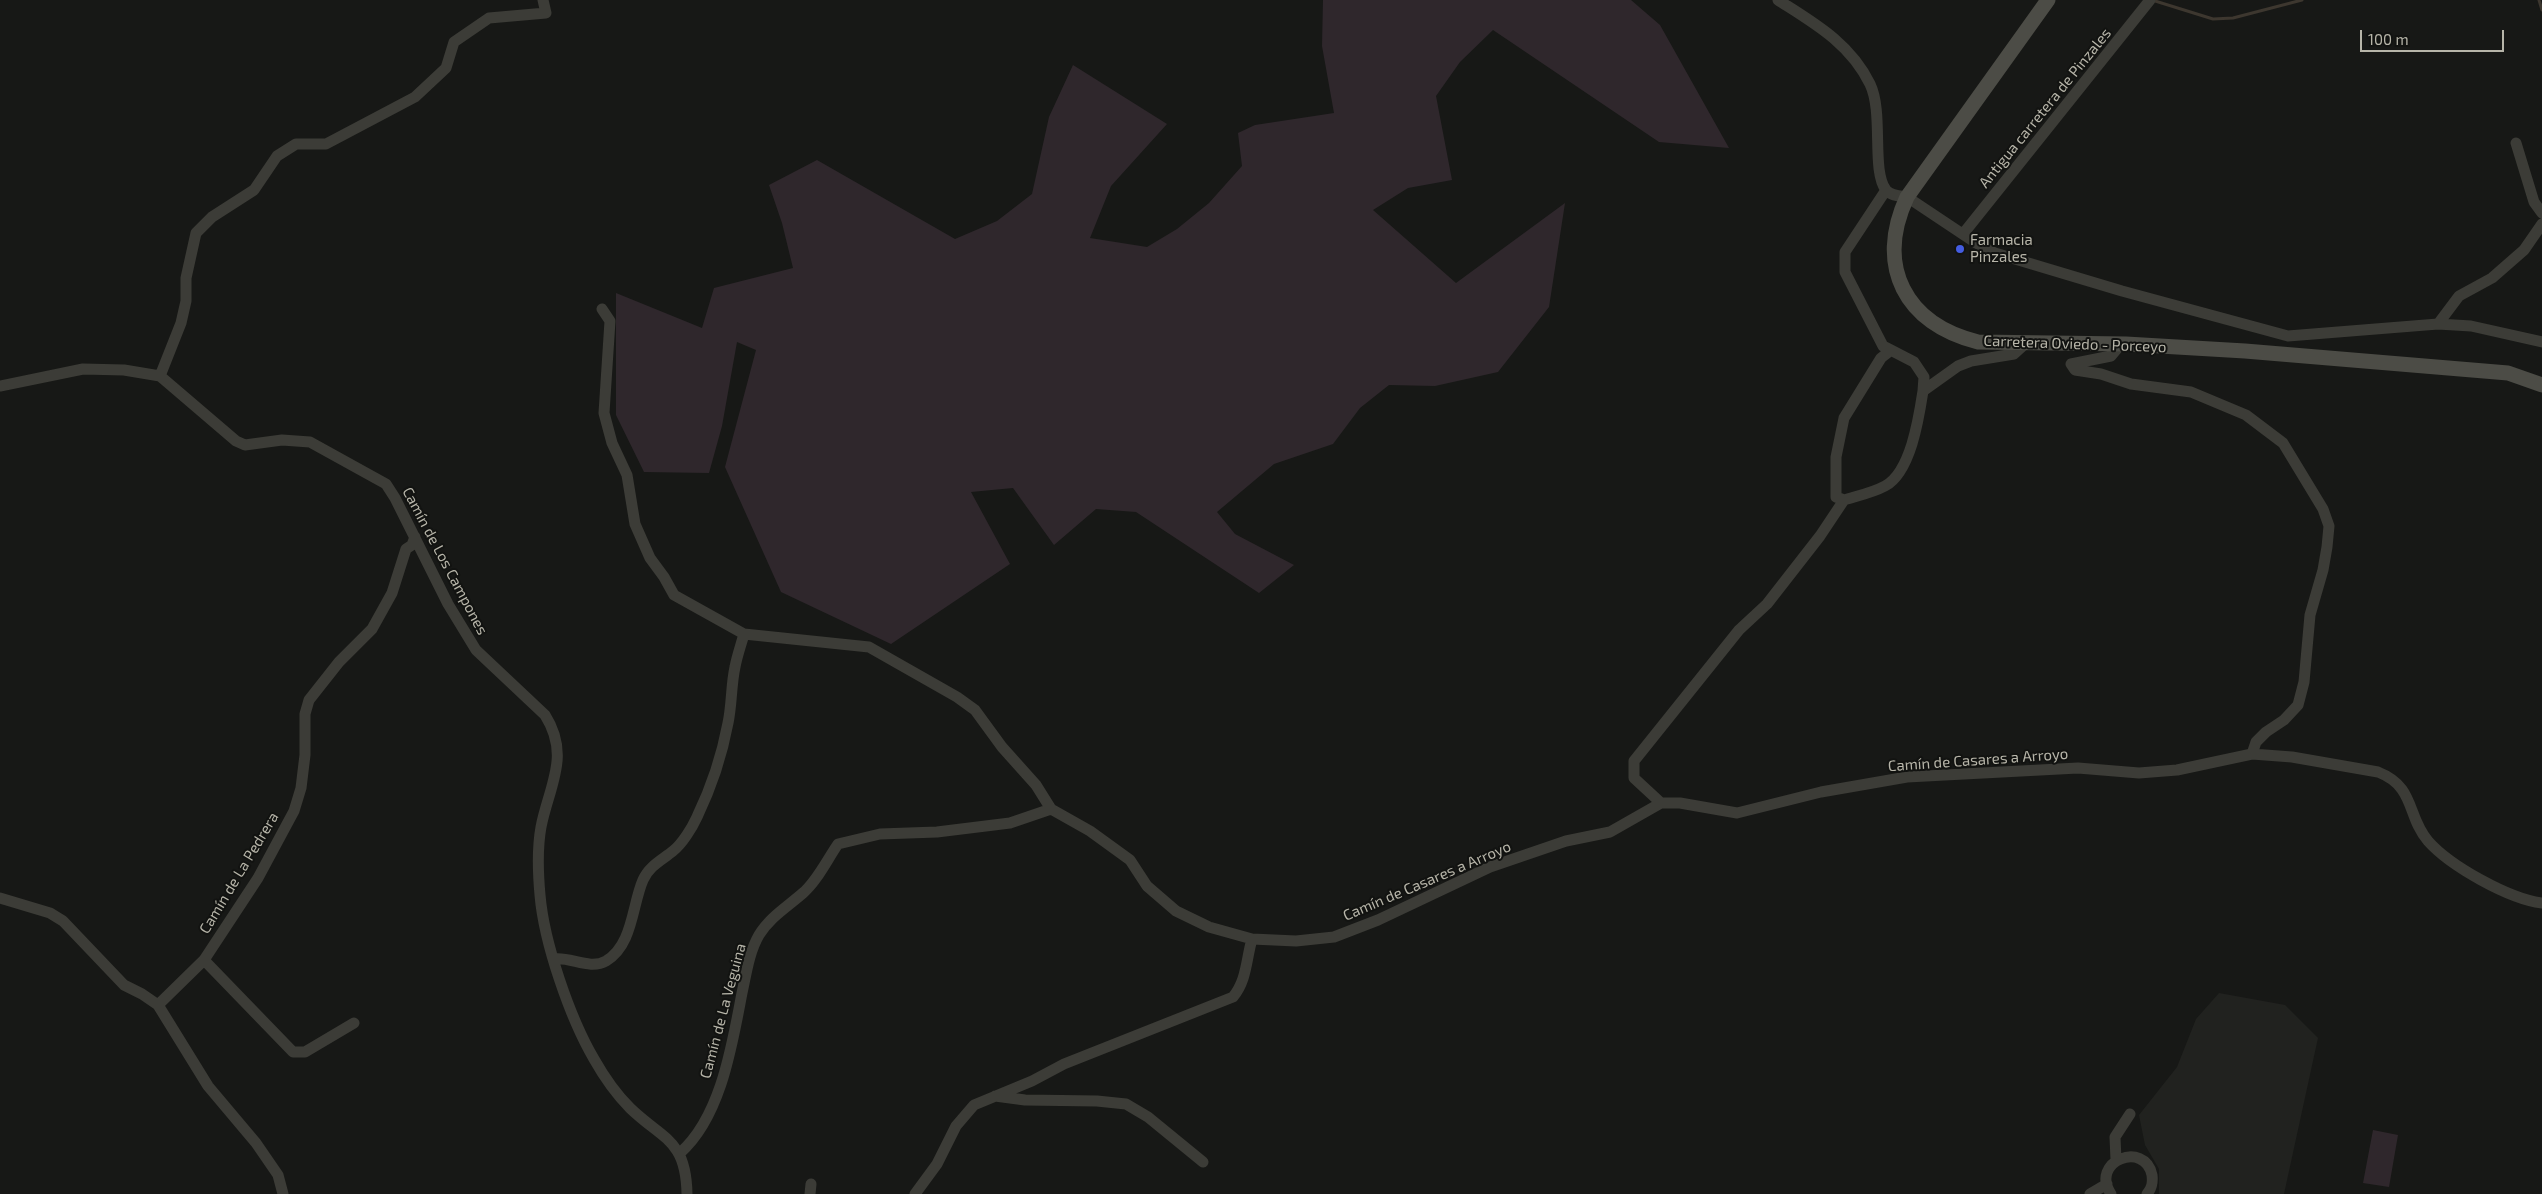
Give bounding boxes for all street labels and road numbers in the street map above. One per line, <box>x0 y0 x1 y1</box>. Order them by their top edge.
street label: Antigua carretera de Pinzales <box>1975 25 2115 191</box>
street label: Carretera Oviedo - Porceyo <box>1983 332 2167 356</box>
street label: Camín de Los Campones <box>398 484 492 638</box>
street label: Camín de Casares a Arroyo <box>1887 745 2069 775</box>
street label: Camín de La Pedrera <box>196 809 282 937</box>
street label: Camín de Casares a Arroyo <box>1340 837 1514 925</box>
street label: Camín de La Veguina <box>696 941 750 1081</box>

